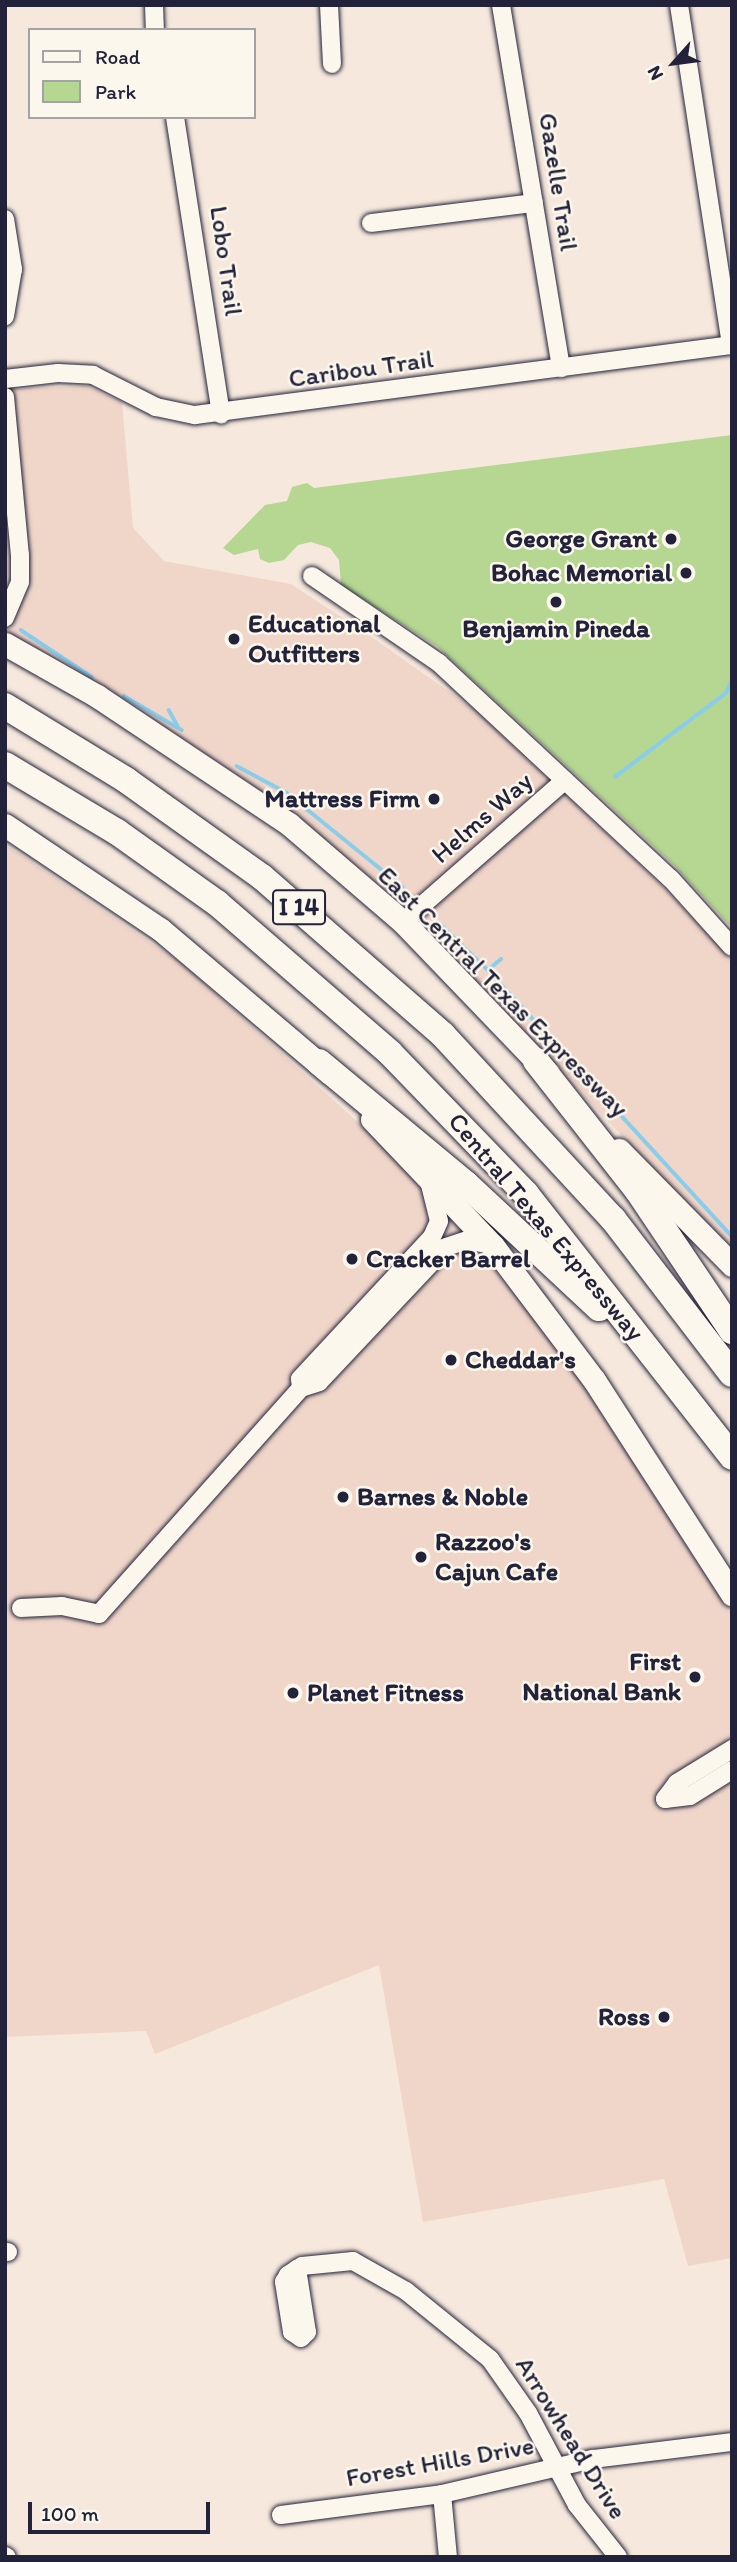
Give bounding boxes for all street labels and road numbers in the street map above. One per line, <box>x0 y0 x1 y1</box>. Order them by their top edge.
street label: Gazelle Trail <box>532 111 584 253</box>
street label: Lobo Trail <box>203 205 249 317</box>
street label: Caribou Trail <box>287 343 435 395</box>
street label: Helms Way <box>425 766 539 870</box>
street label: East Central Texas Expressway <box>372 861 634 1123</box>
road number: I 14 <box>271 887 327 928</box>
street label: Central Texas Expressway <box>442 1108 650 1346</box>
street label: Arrowhead Drive <box>509 2351 633 2525</box>
street label: Forest Hills Drive <box>343 2430 537 2494</box>

